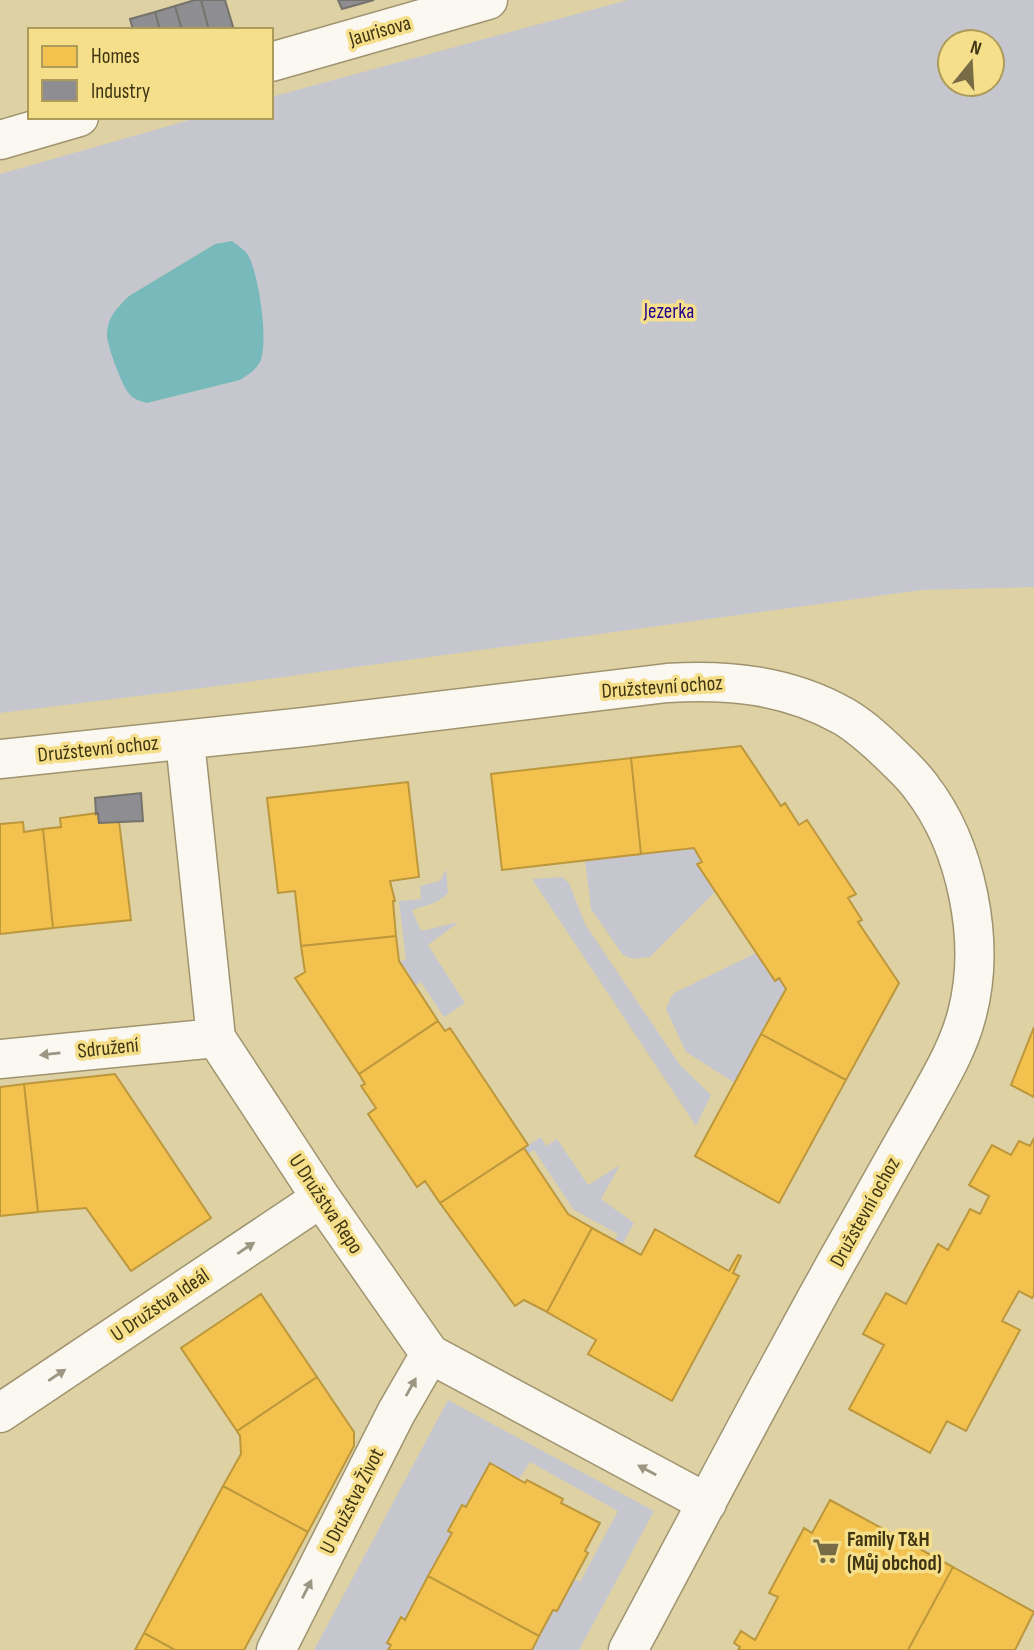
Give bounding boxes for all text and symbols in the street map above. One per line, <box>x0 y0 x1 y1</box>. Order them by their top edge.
street label: Jaurisova <box>345 10 414 52</box>
legend <box>28 28 273 119</box>
north arrow <box>936 28 1006 98</box>
text: N <box>967 36 984 61</box>
text: Homes <box>91 44 140 69</box>
text: Industry <box>91 79 150 104</box>
park label: Jezerka <box>643 299 694 324</box>
street label: Družstevní ochoz <box>601 670 724 704</box>
street label: Družstevní ochoz <box>36 730 160 768</box>
street label: Sdružení <box>76 1032 140 1064</box>
one-way arrow <box>39 1049 61 1060</box>
street label: U Družstva Repo <box>284 1149 368 1259</box>
street label: Družstevní ochoz <box>825 1152 906 1271</box>
one-way arrow <box>237 1241 255 1255</box>
street label: U Družstva Ideál <box>106 1263 214 1347</box>
one-way arrow <box>47 1368 67 1381</box>
one-way arrow <box>405 1377 417 1397</box>
street label: U Družstva Život <box>315 1444 389 1558</box>
one-way arrow <box>637 1465 657 1476</box>
place label: Family T&H (Můj obchod) <box>847 1527 942 1576</box>
supermarket icon: Family T&H (Můj obchod) <box>811 1536 841 1566</box>
one-way arrow <box>301 1579 312 1599</box>

